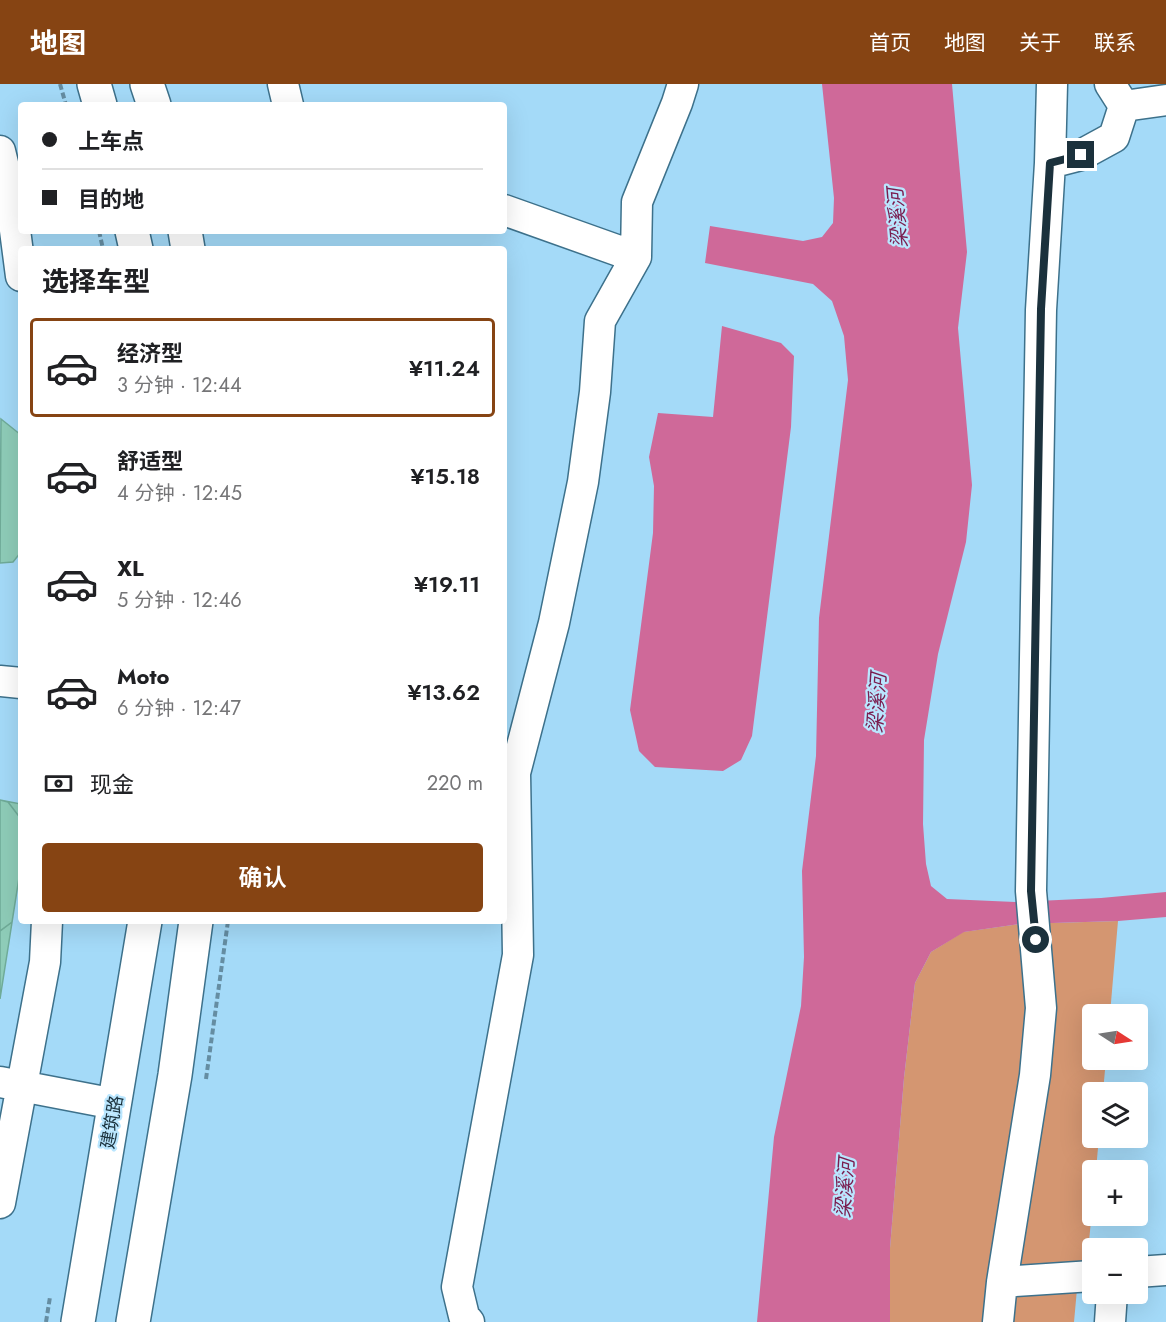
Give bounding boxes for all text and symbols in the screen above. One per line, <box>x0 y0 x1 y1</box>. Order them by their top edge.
text: 地图 <box>30 23 86 64</box>
text: 首页 <box>869 28 911 58</box>
text: 地图 <box>944 28 986 58</box>
text: 关于 <box>1019 28 1061 58</box>
text: 联系 <box>1094 28 1136 58</box>
text: 上车点 <box>78 125 144 157</box>
route end <box>1067 141 1094 168</box>
text: 目的地 <box>78 183 144 215</box>
water label: 梁溪河 <box>881 183 915 249</box>
text: 选择车型 <box>42 262 150 301</box>
text: 经济型 <box>117 337 183 369</box>
icon: car <box>45 341 99 395</box>
text: ¥11.24 <box>409 352 480 384</box>
text: 3 分钟 · 12:44 <box>117 371 242 400</box>
text: 舒适型 <box>117 445 183 477</box>
icon: car <box>45 449 99 503</box>
text: ¥15.18 <box>410 460 480 492</box>
text: 4 分钟 · 12:45 <box>117 479 242 508</box>
text: XL <box>117 552 144 584</box>
icon: car <box>45 557 99 611</box>
text: ¥19.11 <box>414 568 480 600</box>
text: 5 分钟 · 12:46 <box>117 586 242 615</box>
text: Moto <box>117 660 170 692</box>
icon: car <box>45 665 99 719</box>
water label: 梁溪河 <box>860 668 894 734</box>
text: ¥13.62 <box>407 676 480 708</box>
text: 6 分钟 · 12:47 <box>117 694 241 723</box>
icon: cash <box>42 767 75 800</box>
text: 现金 <box>90 768 134 800</box>
text: 220 m <box>427 769 483 798</box>
button: 确认 <box>42 843 483 912</box>
route start <box>1022 926 1049 953</box>
north arrow <box>1082 1004 1148 1070</box>
map controls <box>1082 1004 1148 1304</box>
button: layers <box>1082 1082 1148 1148</box>
street label: 建筑路 <box>95 1093 129 1151</box>
water label: 梁溪河 <box>828 1153 862 1219</box>
button: + <box>1082 1160 1148 1226</box>
button: − <box>1082 1238 1148 1304</box>

